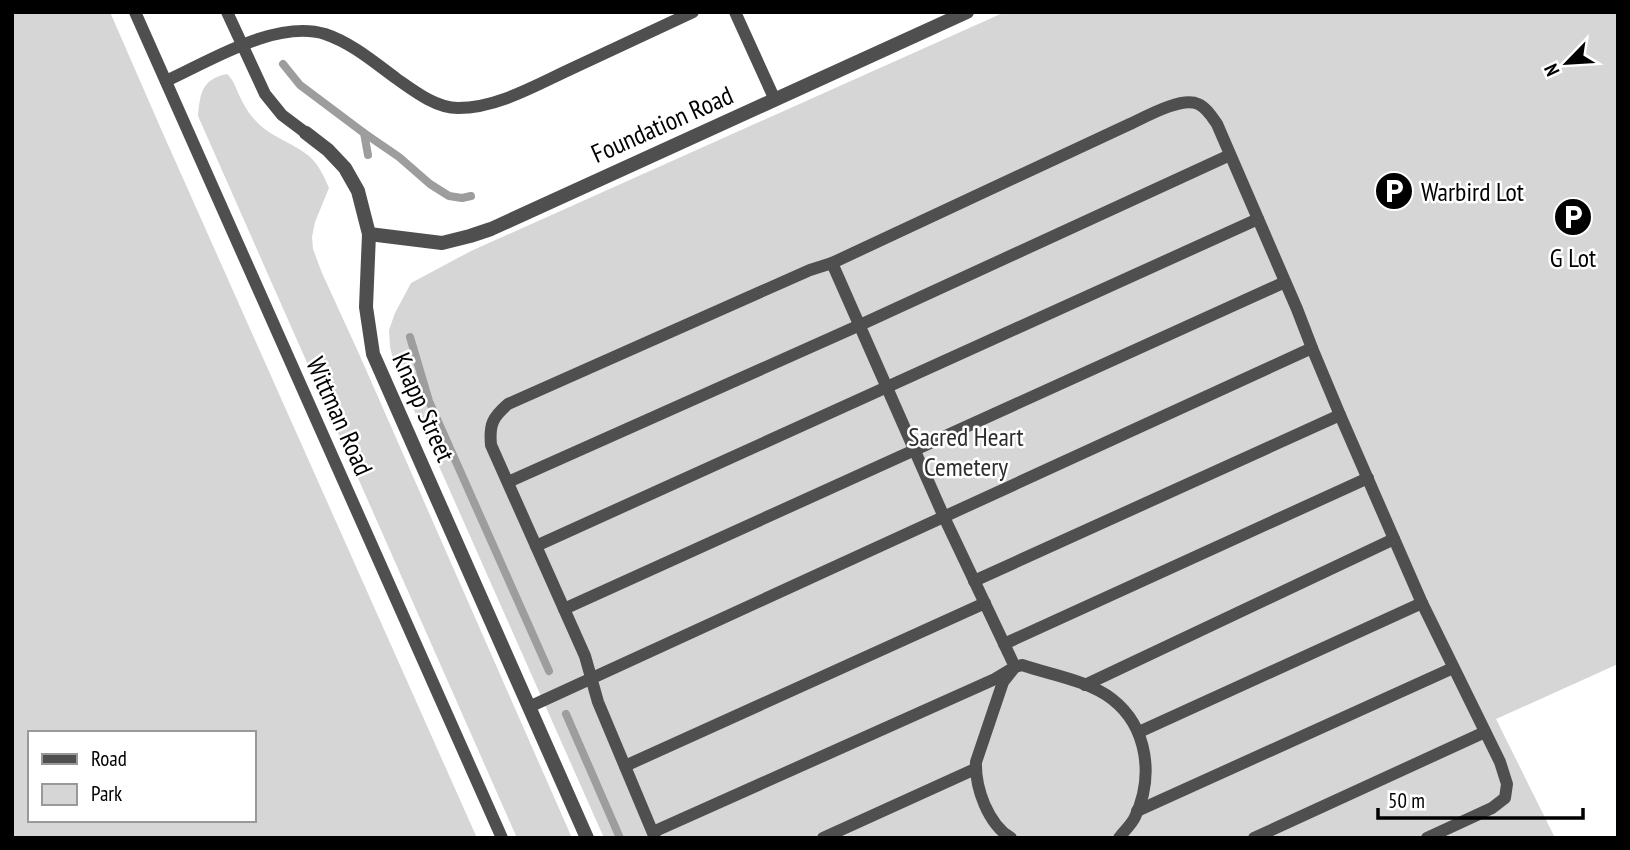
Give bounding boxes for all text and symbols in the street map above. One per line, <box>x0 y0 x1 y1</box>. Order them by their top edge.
north arrow <box>1532 28 1602 98</box>
text: N <box>1539 60 1565 80</box>
street label: Foundation Road <box>586 78 738 170</box>
parking icon: Warbird Lot <box>1373 170 1415 212</box>
place label: Warbird Lot <box>1421 175 1524 208</box>
parking icon: G Lot <box>1552 196 1594 238</box>
place label: G Lot <box>1550 241 1596 274</box>
street label: Knapp Street <box>385 347 463 467</box>
street label: Wittman Road <box>299 352 381 480</box>
park label: Sacred Heart Cemetery <box>908 420 1024 483</box>
legend <box>28 731 256 822</box>
text: Road <box>91 745 127 772</box>
scale bar <box>1378 776 1583 820</box>
text: Park <box>91 780 122 807</box>
text: 50 m <box>1388 787 1425 814</box>

